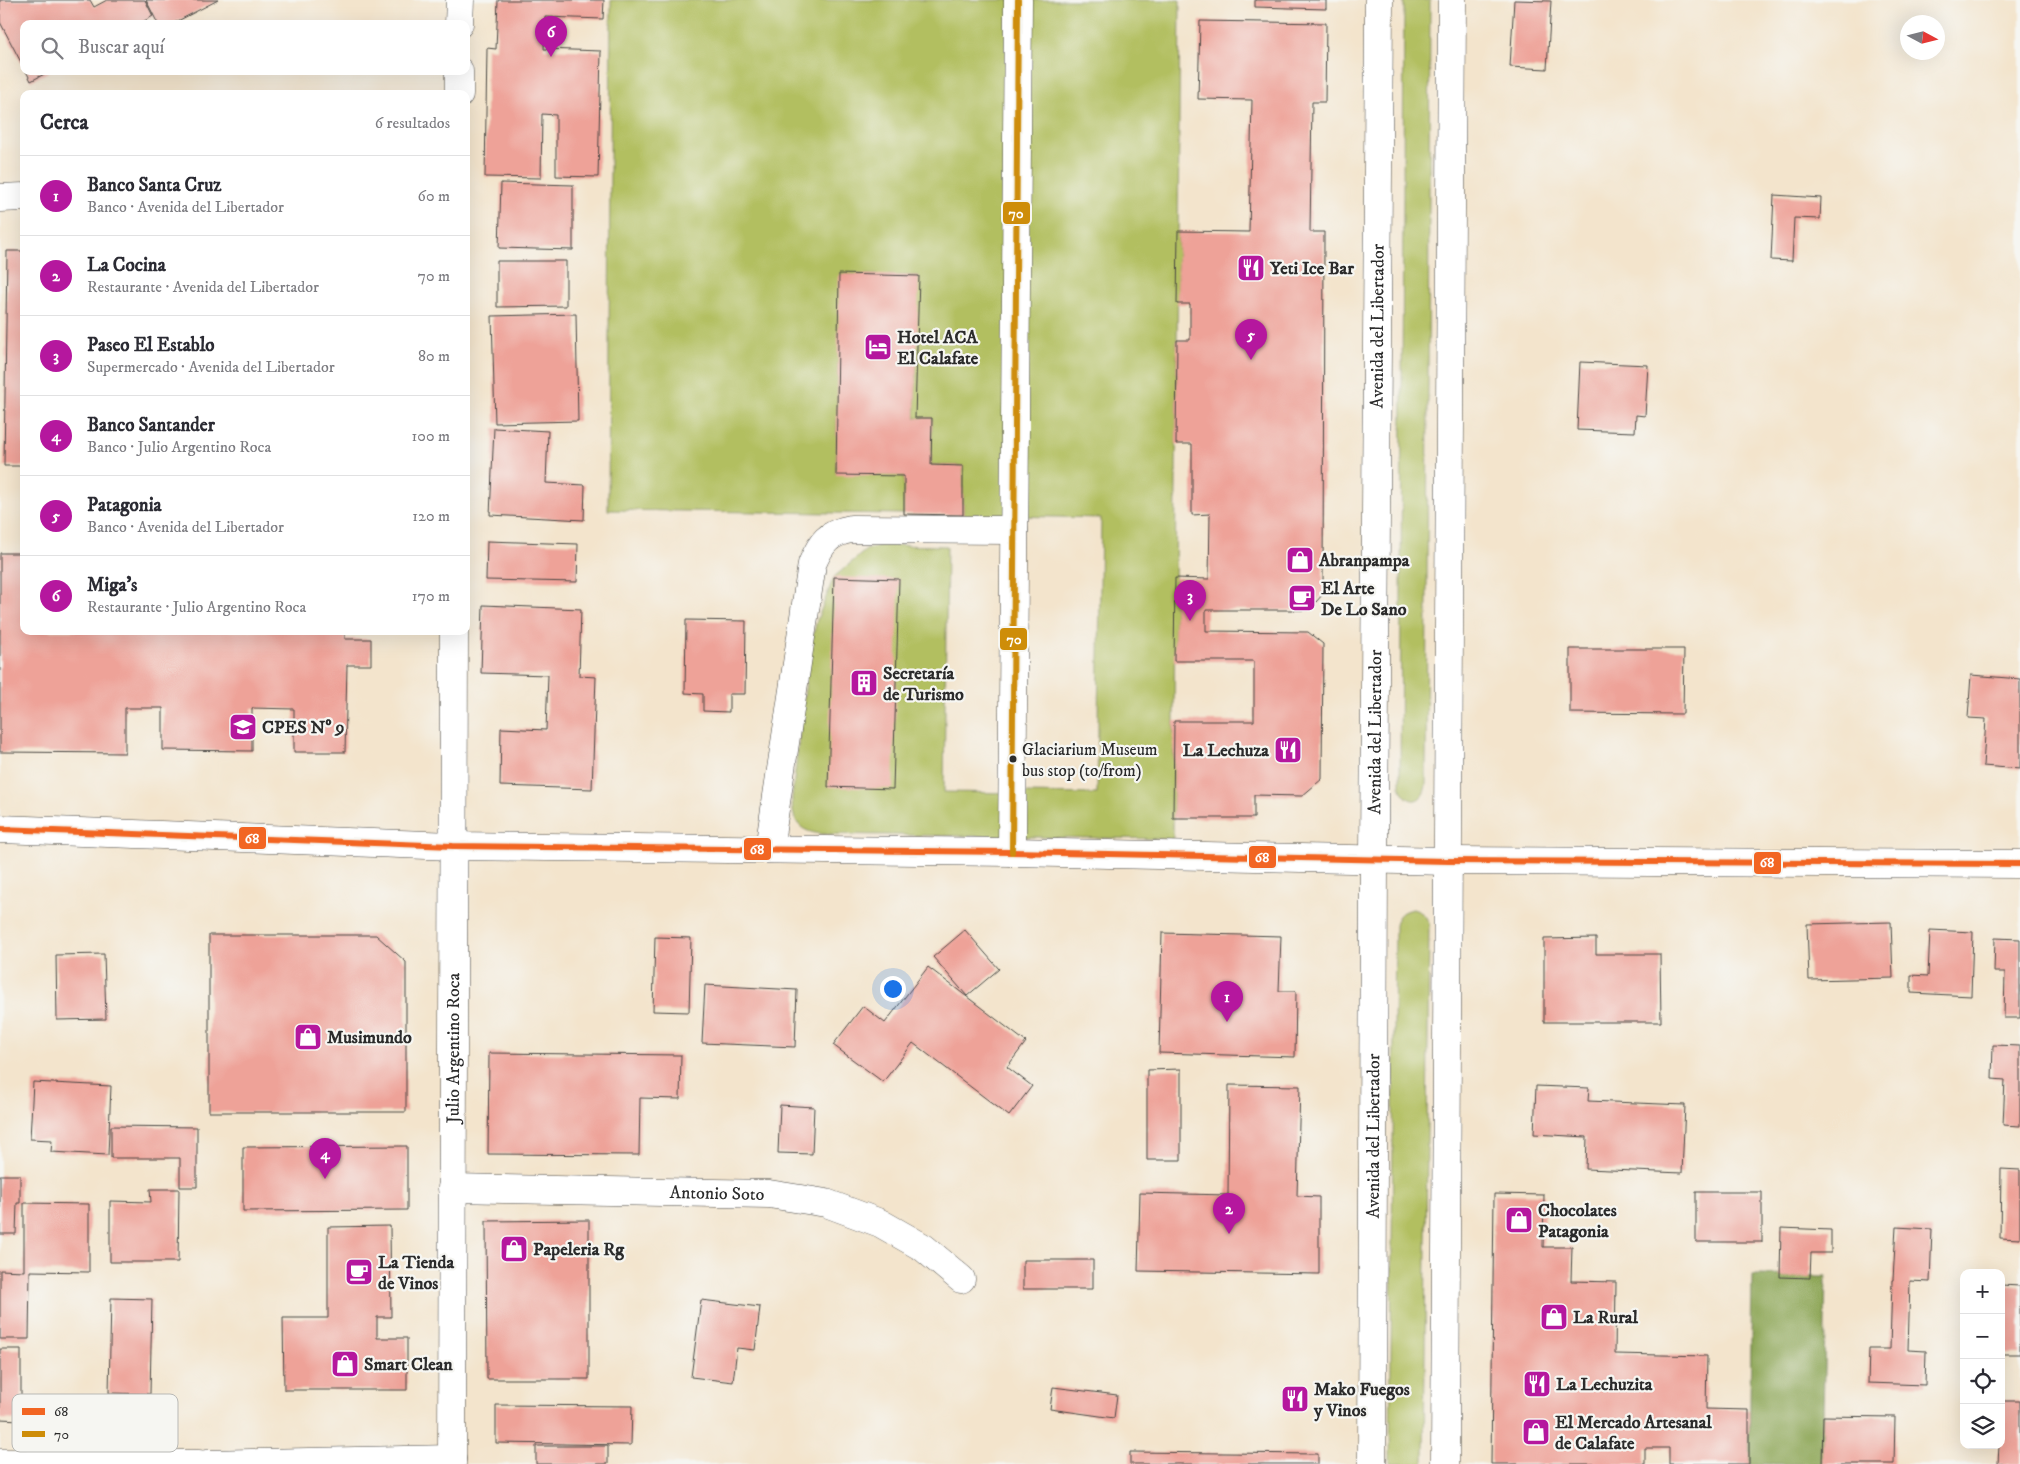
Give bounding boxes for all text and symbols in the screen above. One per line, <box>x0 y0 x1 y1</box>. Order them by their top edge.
north arrow <box>1900 15 1945 60</box>
pin: 6 <box>535 16 567 57</box>
search box <box>20 20 470 75</box>
icon: search <box>38 34 66 62</box>
text: Buscar aquí <box>78 36 164 59</box>
text: Cerca <box>40 110 88 136</box>
text: 6 resultados <box>375 113 450 133</box>
text: Banco Santa Cruz <box>87 174 222 197</box>
text: 1 <box>53 186 59 206</box>
text: 60 m <box>418 186 450 206</box>
text: Banco · Avenida del Libertador <box>87 197 284 217</box>
line badge: 70 <box>1002 201 1031 225</box>
text: 70 <box>1009 205 1024 223</box>
street label: Avenida del Libertador <box>1367 243 1390 408</box>
restaurant icon: Yeti Ice Bar <box>1236 253 1266 283</box>
text: La Cocina <box>87 254 166 277</box>
place label: Yeti Ice Bar <box>1269 258 1354 280</box>
text: 2 <box>52 266 60 286</box>
text: 70 m <box>418 266 450 286</box>
text: Restaurante · Avenida del Libertador <box>87 277 319 297</box>
pin: 5 <box>1235 319 1267 360</box>
place label: Hotel ACA El Calafate <box>897 327 979 370</box>
hotel icon: Hotel ACA El Calafate <box>863 332 893 362</box>
text: Paseo El Establo <box>87 334 215 357</box>
text: 3 <box>53 346 59 366</box>
text: 80 m <box>418 346 450 366</box>
text: Supermercado · Avenida del Libertador <box>87 357 335 377</box>
text: Banco Santander <box>87 414 215 437</box>
text: 4 <box>51 426 61 446</box>
text: 100 m <box>412 426 450 446</box>
text: Banco · Julio Argentino Roca <box>87 437 271 457</box>
text: Patagonia <box>87 494 162 517</box>
text: 5 <box>52 506 60 526</box>
text: 120 m <box>412 506 450 526</box>
text: Banco · Avenida del Libertador <box>87 517 284 537</box>
shop icon: Abranpampa <box>1285 545 1315 575</box>
place label: Abranpampa <box>1318 550 1410 572</box>
text: Miga's <box>87 574 137 597</box>
place label: El Arte De Lo Sano <box>1321 578 1407 621</box>
pin: 3 <box>1174 580 1206 621</box>
cafe icon: El Arte De Lo Sano <box>1287 583 1317 613</box>
text: 6 <box>52 586 60 606</box>
text: 170 m <box>412 586 450 606</box>
text: Restaurante · Julio Argentino Roca <box>87 597 306 617</box>
line badge: 70 <box>999 627 1028 651</box>
text: 70 <box>1007 631 1022 649</box>
street label: Avenida del Libertador <box>1364 649 1387 814</box>
place label: Secretaría de Turismo <box>883 663 964 706</box>
building icon: Secretaría de Turismo <box>849 668 879 698</box>
school or university icon: CPES Nº 9 <box>228 712 258 742</box>
place label: CPES Nº 9 <box>262 717 345 739</box>
restaurant icon: La Lechuza <box>1273 735 1303 765</box>
place label: Glaciarium Museum bus stop (to/from) <box>1022 739 1158 782</box>
place label: La Lechuza <box>1183 740 1269 762</box>
marker: Glaciarium Museum bus stop (to/from) <box>1008 754 1018 764</box>
line badge: 68 <box>238 826 267 850</box>
text: 68 <box>245 830 259 848</box>
line badge: 68 <box>743 837 772 861</box>
text: 68 <box>750 841 764 859</box>
line badge: 68 <box>1248 845 1277 869</box>
text: 68 <box>1255 849 1269 867</box>
line badge: 68 <box>1753 851 1782 875</box>
text: 68 <box>1760 854 1774 872</box>
street label: Julio Argentino Roca <box>443 972 465 1125</box>
your location <box>880 976 906 1002</box>
pin: 1 <box>1211 981 1243 1022</box>
shop icon: Musimundo <box>293 1022 323 1052</box>
place label: Musimundo <box>327 1027 412 1049</box>
street label: Avenida del Libertador <box>1363 1053 1385 1218</box>
pin: 4 <box>309 1138 341 1179</box>
street label: Antonio Soto <box>669 1182 765 1206</box>
pin: 2 <box>1213 1193 1245 1234</box>
place label: Chocolates Patagonia <box>1538 1200 1617 1243</box>
shop icon: Chocolates Patagonia <box>1504 1205 1534 1235</box>
shop icon: Papeleria Rg <box>499 1234 529 1264</box>
place label: Papeleria Rg <box>533 1239 625 1261</box>
place label: La Tienda de Vinos <box>378 1252 454 1295</box>
cafe icon: La Tienda de Vinos <box>344 1257 374 1287</box>
map controls <box>1960 1269 2005 1449</box>
button: + <box>1960 1269 2005 1314</box>
shop icon: La Rural <box>1539 1302 1569 1332</box>
place label: La Rural <box>1573 1307 1638 1329</box>
button: − <box>1960 1314 2005 1359</box>
shop icon: Smart Clean <box>330 1349 360 1379</box>
place label: Smart Clean <box>364 1354 453 1376</box>
button: locate <box>1960 1359 2005 1404</box>
restaurant icon: La Lechuzita <box>1522 1369 1552 1399</box>
place label: La Lechuzita <box>1556 1374 1653 1396</box>
place label: Mako Fuegos y Vinos <box>1313 1379 1410 1422</box>
restaurant icon: Mako Fuegos y Vinos <box>1280 1384 1310 1414</box>
legend <box>12 1394 178 1452</box>
text: 68 <box>54 1403 68 1421</box>
button: layers <box>1960 1404 2005 1449</box>
place label: El Mercado Artesanal de Calafate <box>1555 1412 1712 1455</box>
shop icon: El Mercado Artesanal de Calafate <box>1521 1417 1551 1447</box>
text: 70 <box>54 1426 69 1444</box>

